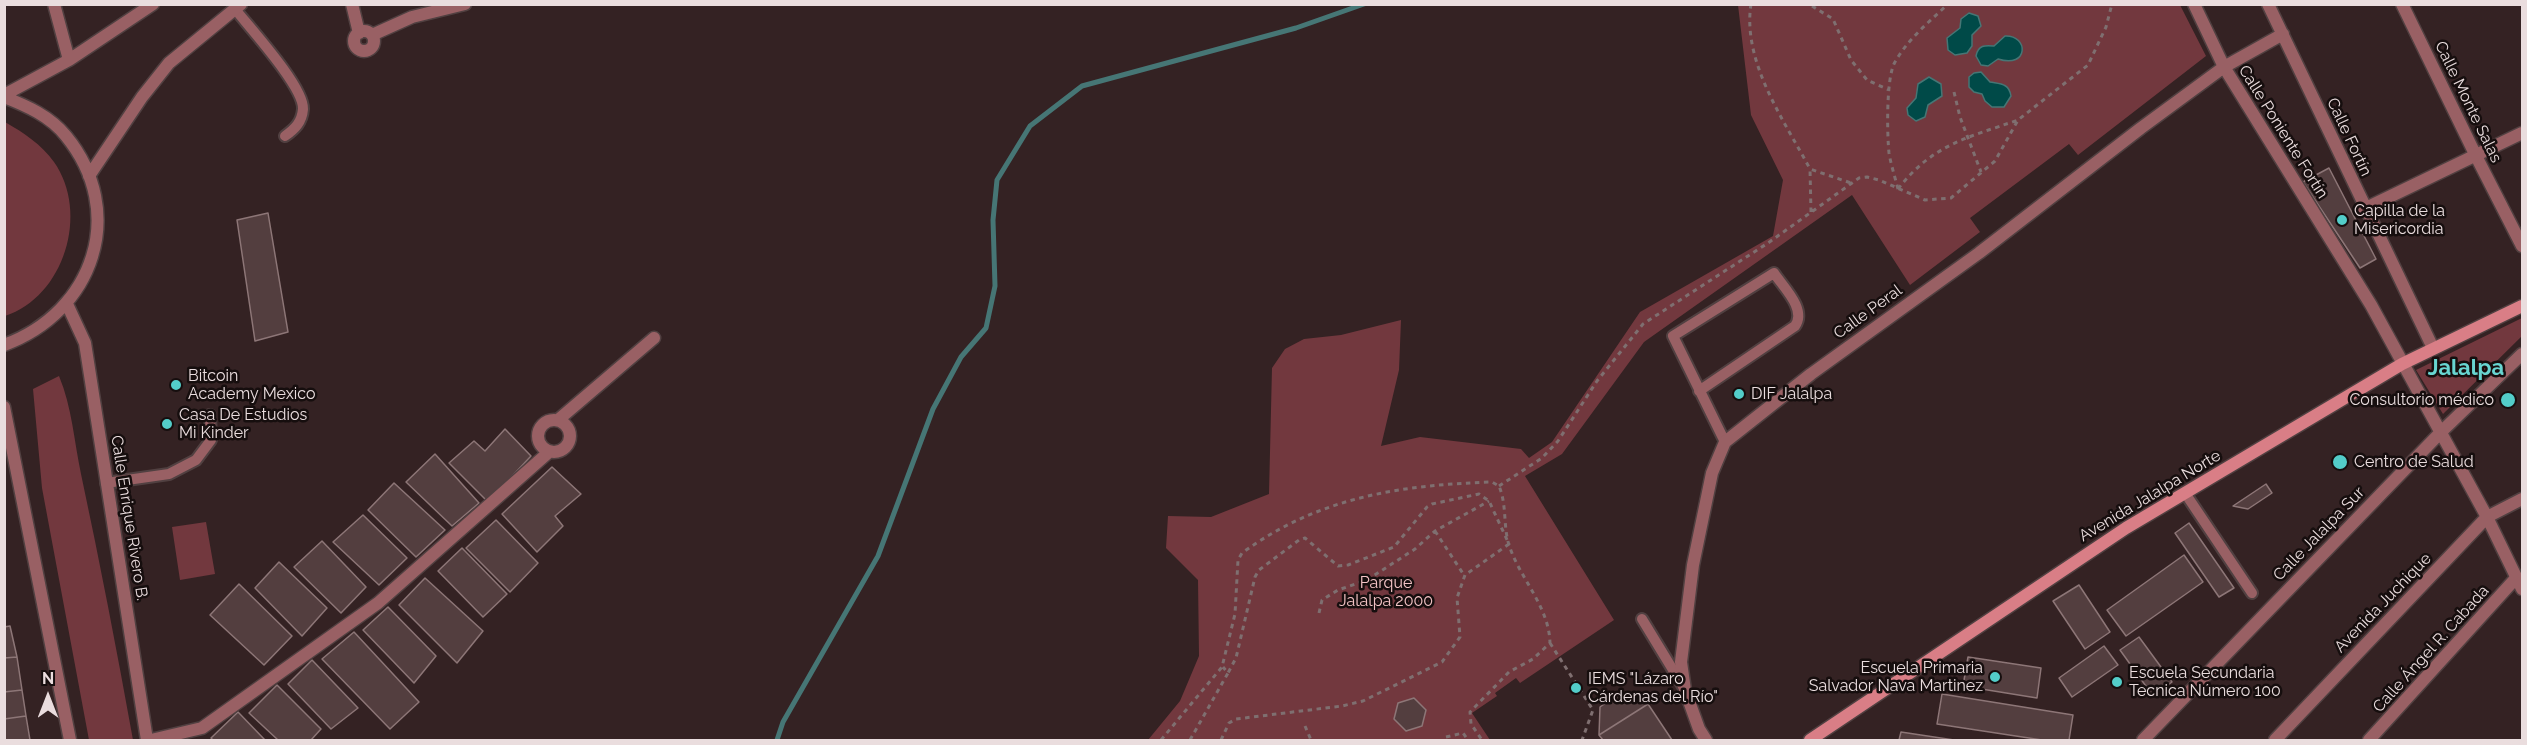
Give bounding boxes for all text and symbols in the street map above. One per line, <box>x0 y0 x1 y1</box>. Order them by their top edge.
street label: Calle Monte Salas <box>2430 38 2506 166</box>
street label: Calle Poniente Fortín <box>2234 62 2332 202</box>
street label: Calle Fortín <box>2323 95 2375 179</box>
place label: Capilla de la Misericordia <box>2354 201 2445 239</box>
marker: Capilla de la Misericordia <box>2335 213 2349 227</box>
street label: Calle Peral <box>1830 281 1906 343</box>
district label: Jalalpa <box>2428 355 2504 381</box>
place label: Bitcoin Academy Mexico <box>188 366 315 404</box>
marker: Bitcoin Academy Mexico <box>169 378 183 392</box>
place label: DIF Jalalpa <box>1751 384 1832 404</box>
marker: DIF Jalalpa <box>1732 387 1746 401</box>
place label: Consultorio médico <box>2349 390 2494 410</box>
marker: Consultorio médico <box>2499 391 2517 409</box>
place label: Casa De Estudios Mi Kinder <box>179 405 307 443</box>
marker: Casa De Estudios Mi Kinder <box>160 417 174 431</box>
street label: Calle Enrique Rivero B. <box>106 434 152 602</box>
street label: Avenida Jalalpa Norte <box>2076 446 2224 546</box>
place label: Centro de Salud <box>2354 452 2474 472</box>
marker: Centro de Salud <box>2331 453 2349 471</box>
street label: Calle Jalalpa Sur <box>2269 483 2369 585</box>
street label: Avenida Juchique <box>2331 549 2435 657</box>
park label: Parque Jalalpa 2000 <box>1339 573 1433 611</box>
street label: Calle Ángel R. Cabada <box>2369 582 2493 716</box>
place label: Escuela Primaria Salvador Nava Martinez <box>1809 658 1983 696</box>
place label: Escuela Secundaria Tecnica Número 100 <box>2129 663 2281 701</box>
north arrow <box>18 667 78 727</box>
text: N <box>42 669 54 688</box>
place label: IEMS "Lázaro Cárdenas del Río" <box>1588 669 1718 707</box>
marker: Escuela Primaria Salvador Nava Martinez <box>1988 670 2002 684</box>
marker: Escuela Secundaria Tecnica Número 100 <box>2110 675 2124 689</box>
marker: IEMS "Lázaro Cárdenas del Río" <box>1569 681 1583 695</box>

